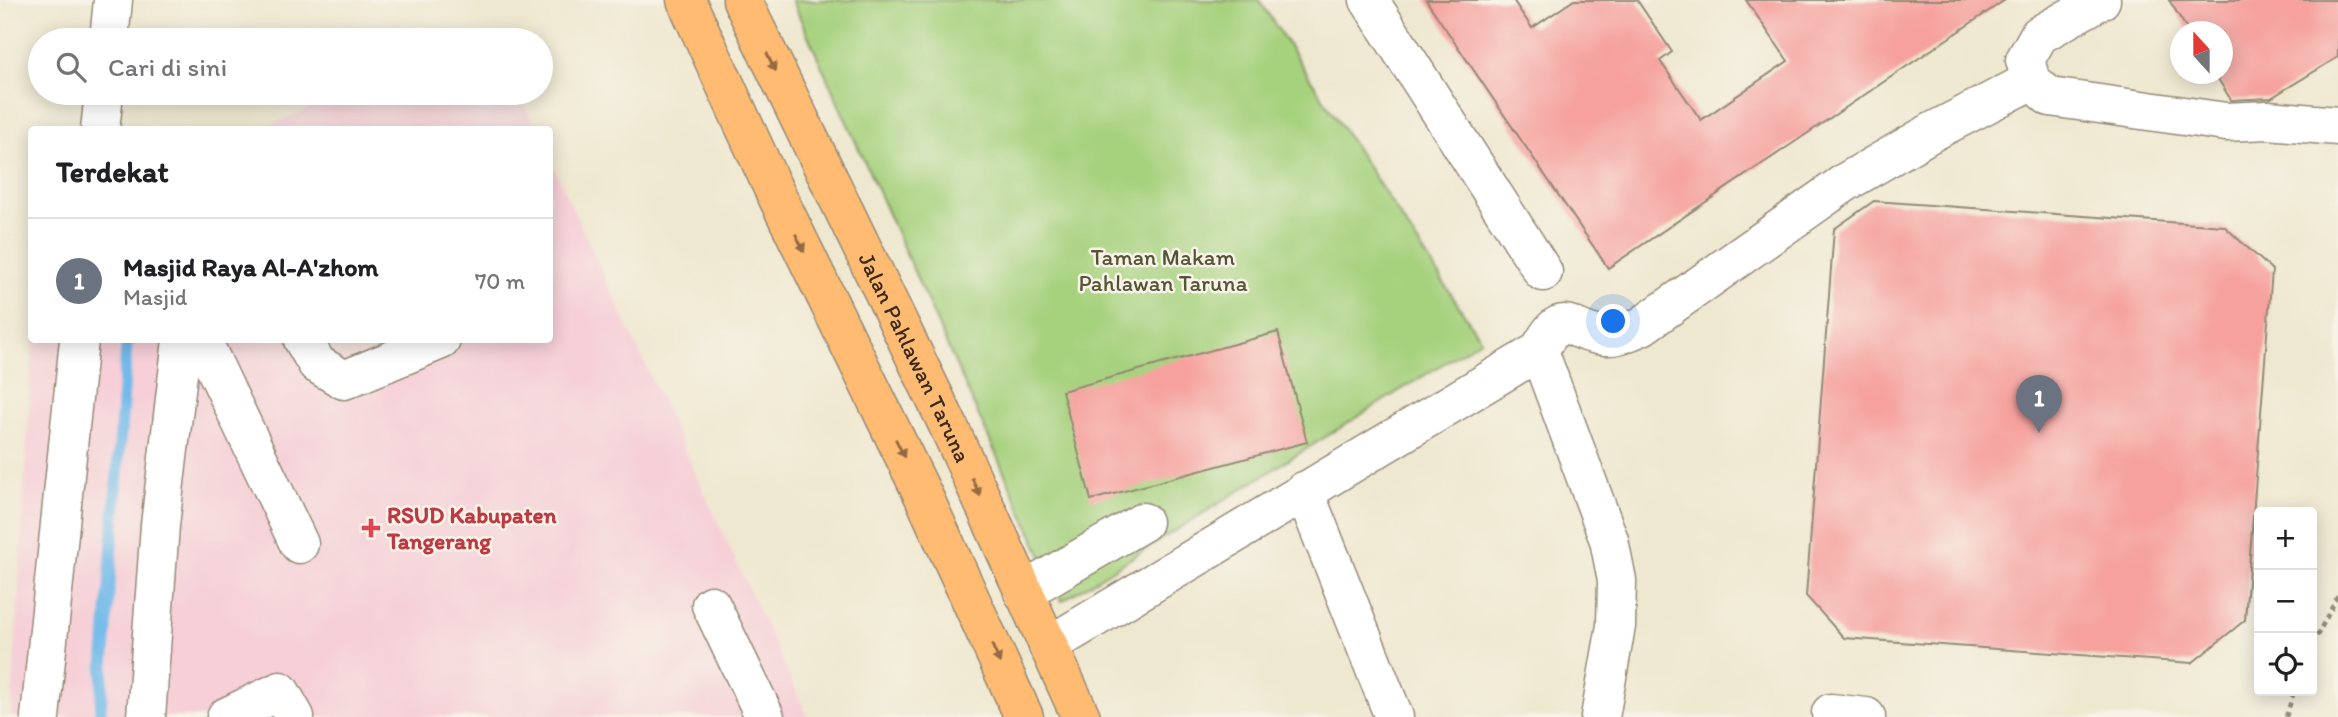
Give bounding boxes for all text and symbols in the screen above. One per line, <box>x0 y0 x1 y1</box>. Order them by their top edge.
north arrow <box>2170 21 2233 84</box>
search box <box>28 28 553 105</box>
icon: search <box>52 48 90 86</box>
text: Cari di sini <box>108 51 227 83</box>
one-way arrow <box>765 52 776 72</box>
text: Terdekat <box>56 153 169 190</box>
one-way arrow <box>794 233 805 253</box>
park label: Taman Makam Pahlawan Taruna <box>1078 243 1248 297</box>
street label: Jalan Pahlawan Taruna <box>853 248 977 467</box>
text: Masjid Raya Al-A'zhom <box>123 251 379 283</box>
text: 1 <box>74 267 84 295</box>
text: 70 m <box>475 267 525 295</box>
text: Masjid <box>123 283 187 311</box>
your location <box>1596 304 1630 338</box>
pin: 1 <box>2016 375 2062 433</box>
one-way arrow <box>895 438 906 458</box>
one-way arrow <box>970 477 982 497</box>
place label: RSUD Kabupaten Tangerang <box>386 501 558 555</box>
map controls <box>2254 507 2317 696</box>
button: + <box>2254 507 2317 570</box>
marker: RSUD Kabupaten Tangerang <box>361 518 381 538</box>
button: − <box>2254 570 2317 633</box>
button: locate <box>2254 633 2317 696</box>
one-way arrow <box>990 644 1002 664</box>

